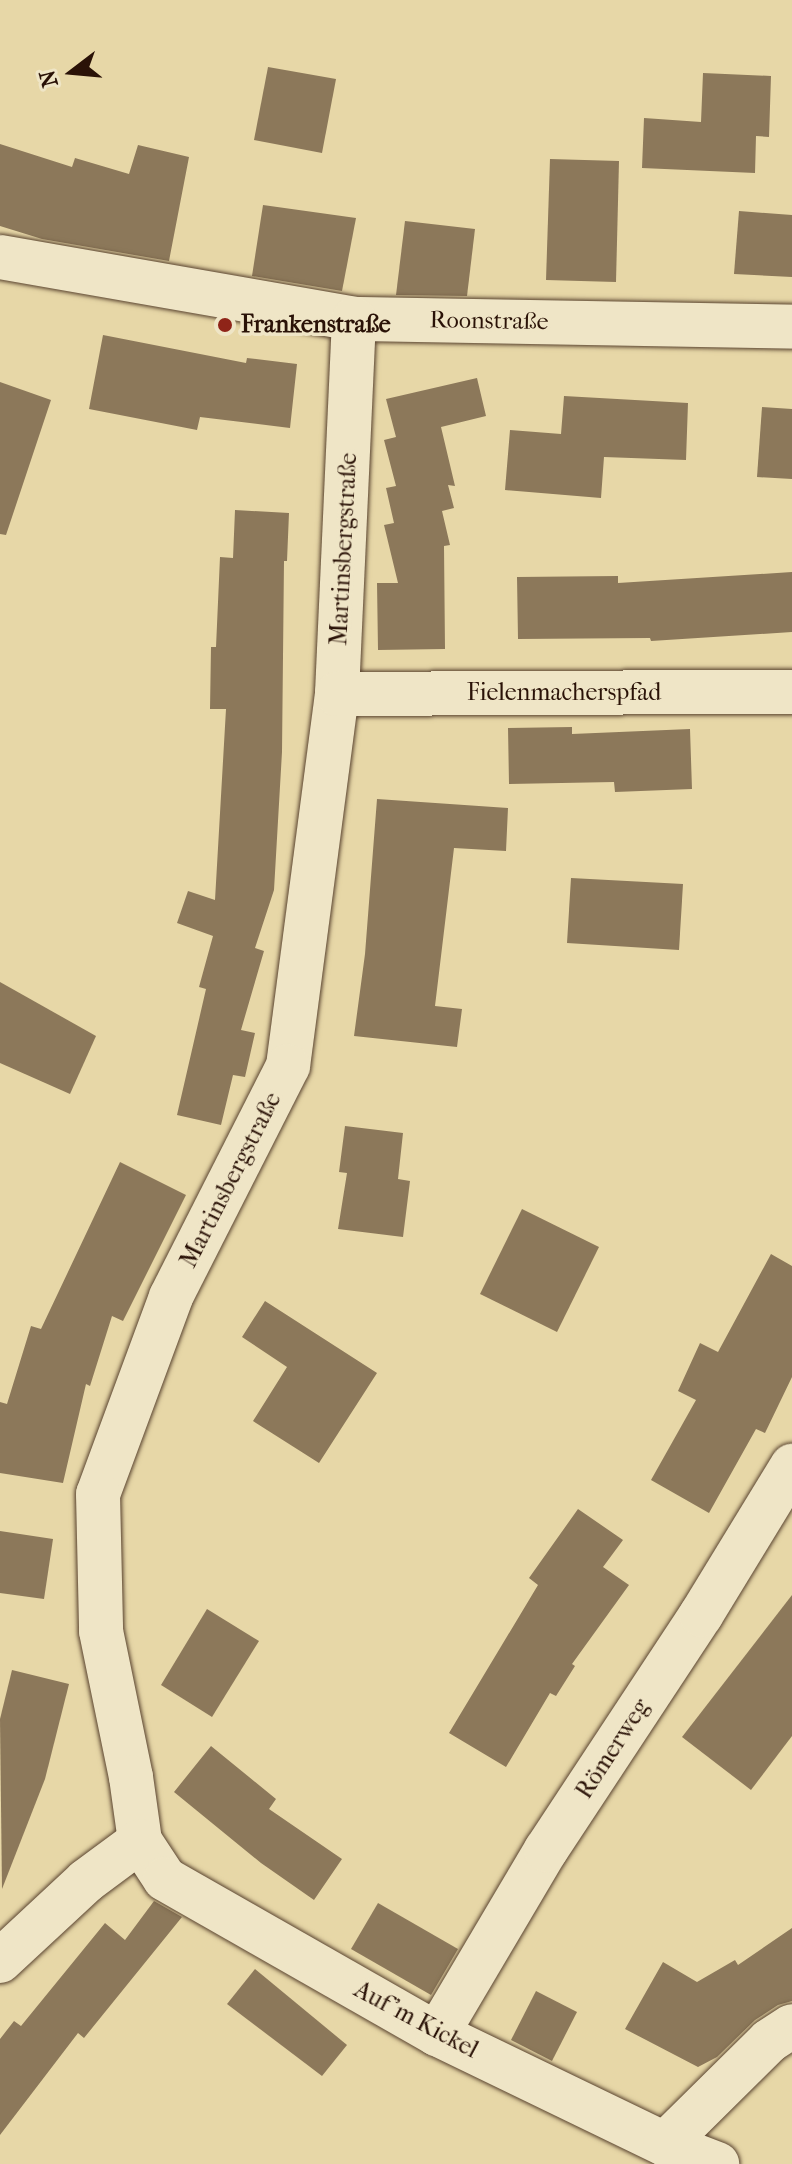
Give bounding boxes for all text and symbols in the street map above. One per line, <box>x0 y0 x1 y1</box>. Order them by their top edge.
north arrow <box>32 32 112 112</box>
text: N <box>34 67 64 90</box>
street label: Roonstraße <box>429 306 549 336</box>
place label: Frankenstraße <box>241 311 391 339</box>
marker: Frankenstraße <box>216 316 234 334</box>
street label: Martinsbergstraße <box>325 452 363 646</box>
street label: Fielenmacherspfad <box>467 679 661 707</box>
street label: Martinsbergstraße <box>174 1087 288 1273</box>
street label: Römerweg <box>570 1694 656 1804</box>
street label: Auf'm Kickel <box>349 1975 483 2065</box>

